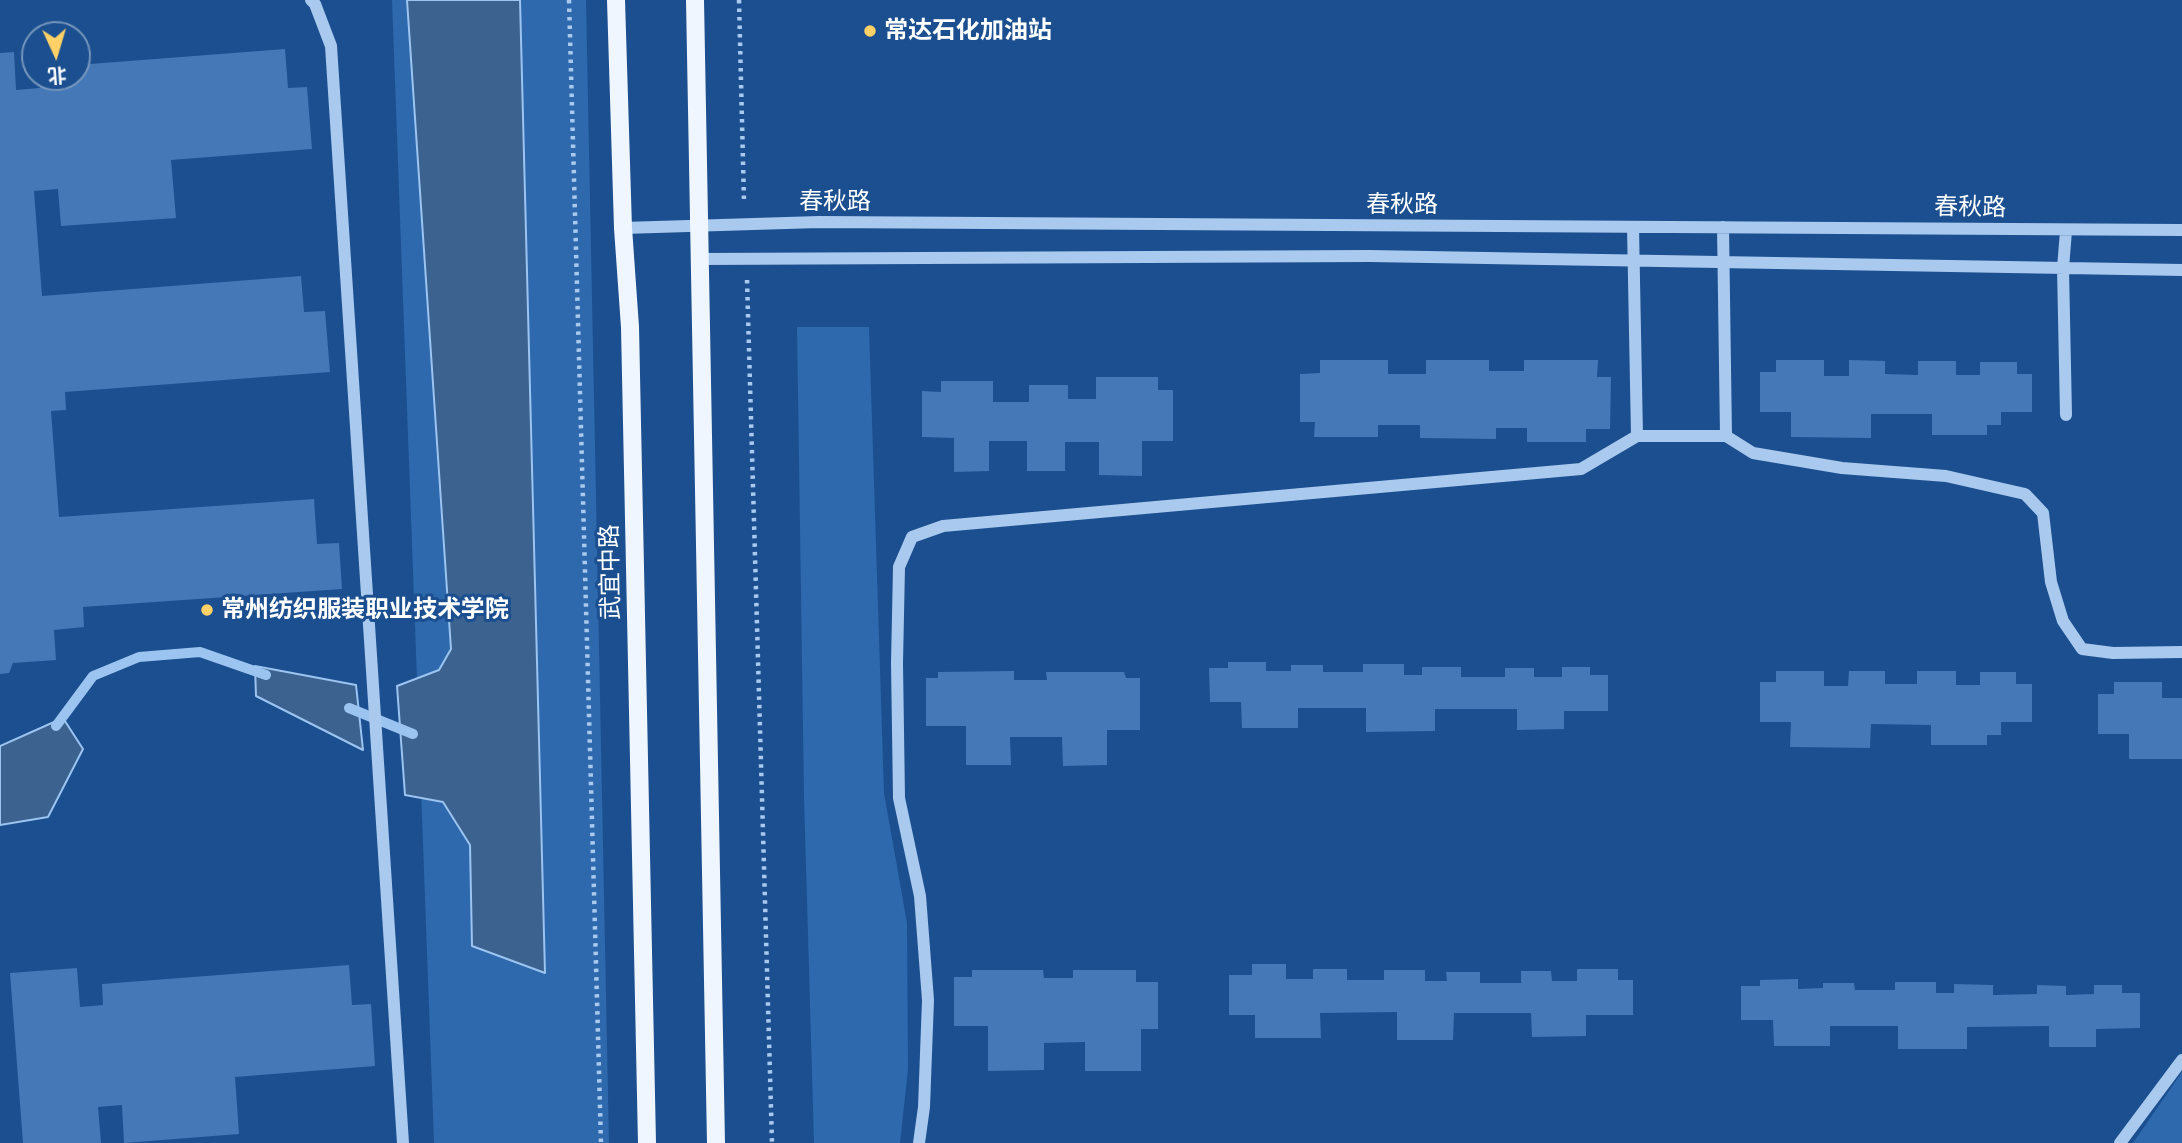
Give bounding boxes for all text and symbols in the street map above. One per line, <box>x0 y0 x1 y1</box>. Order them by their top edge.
place label: 常达石化加油站 <box>884 17 1052 45</box>
north arrow <box>21 21 91 91</box>
marker: 常达石化加油站 <box>862 23 878 39</box>
text: 北 <box>47 63 68 87</box>
street label: 春秋路 <box>799 188 871 216</box>
street label: 春秋路 <box>1366 191 1438 219</box>
street label: 春秋路 <box>1934 193 2006 223</box>
street label: 武宜中路 <box>596 524 626 620</box>
place label: 常州纺织服装职业技术学院 <box>221 596 509 624</box>
marker: 常州纺织服装职业技术学院 <box>199 602 215 618</box>

